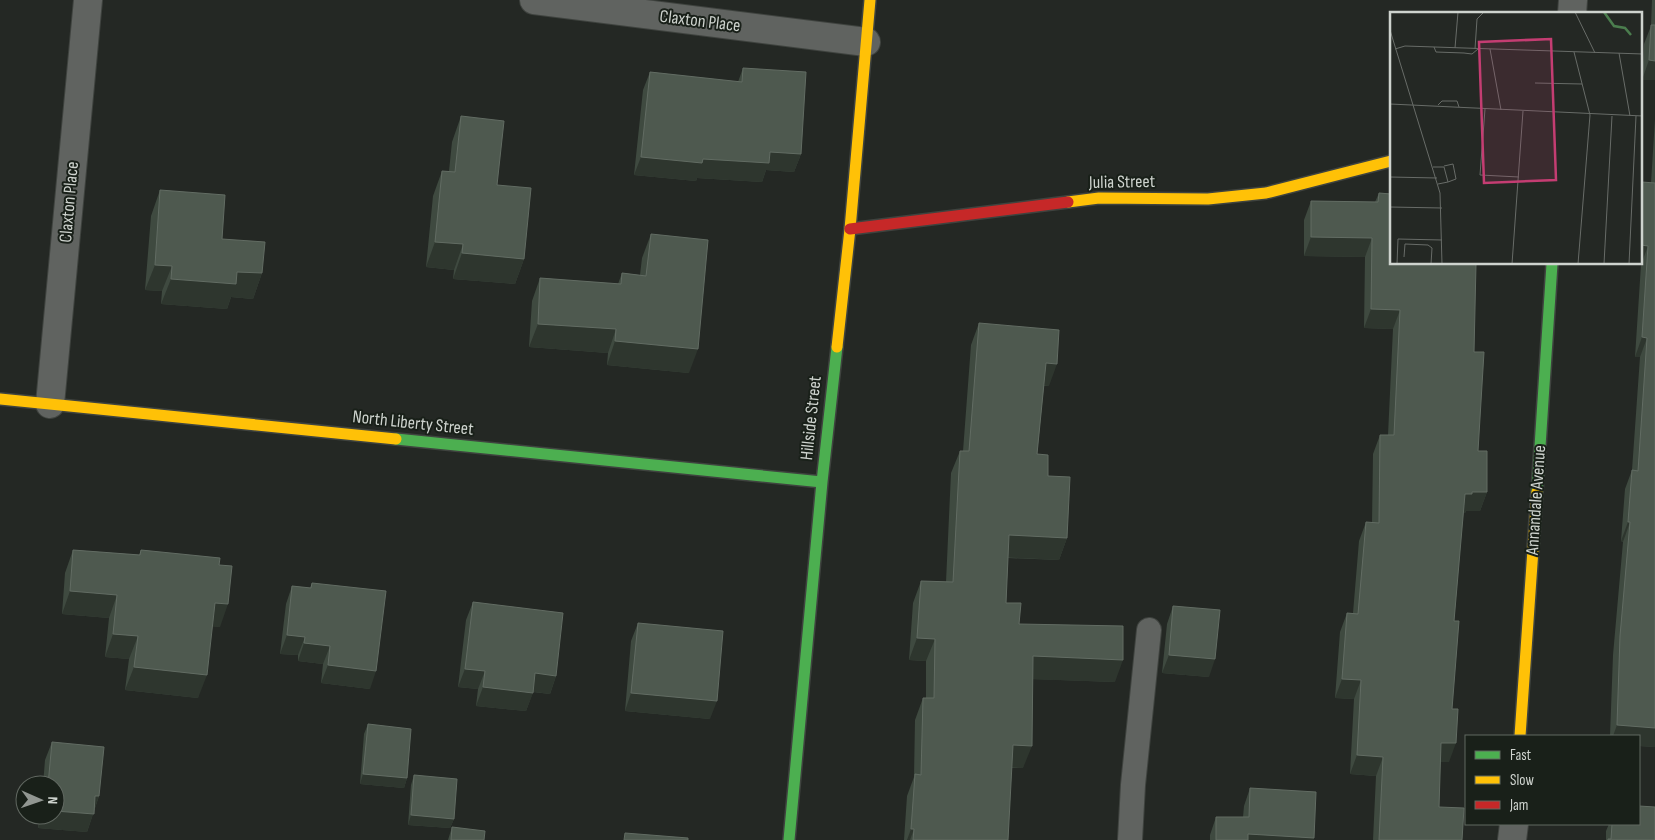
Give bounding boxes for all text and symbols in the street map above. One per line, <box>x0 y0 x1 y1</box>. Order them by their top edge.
street label: Claxton Place <box>658 6 742 36</box>
inset map <box>1390 12 1642 265</box>
street label: Claxton Place <box>55 161 83 243</box>
street label: Julia Street <box>1088 171 1156 193</box>
street label: Hillside Street <box>796 374 826 461</box>
street label: North Liberty Street <box>351 406 475 440</box>
street label: Annandale Avenue <box>1522 444 1550 557</box>
legend <box>1465 735 1640 825</box>
text: Fast <box>1510 746 1532 765</box>
text: Slow <box>1510 771 1534 790</box>
north arrow <box>15 775 65 825</box>
text: N <box>44 796 61 804</box>
text: Jam <box>1509 796 1528 815</box>

